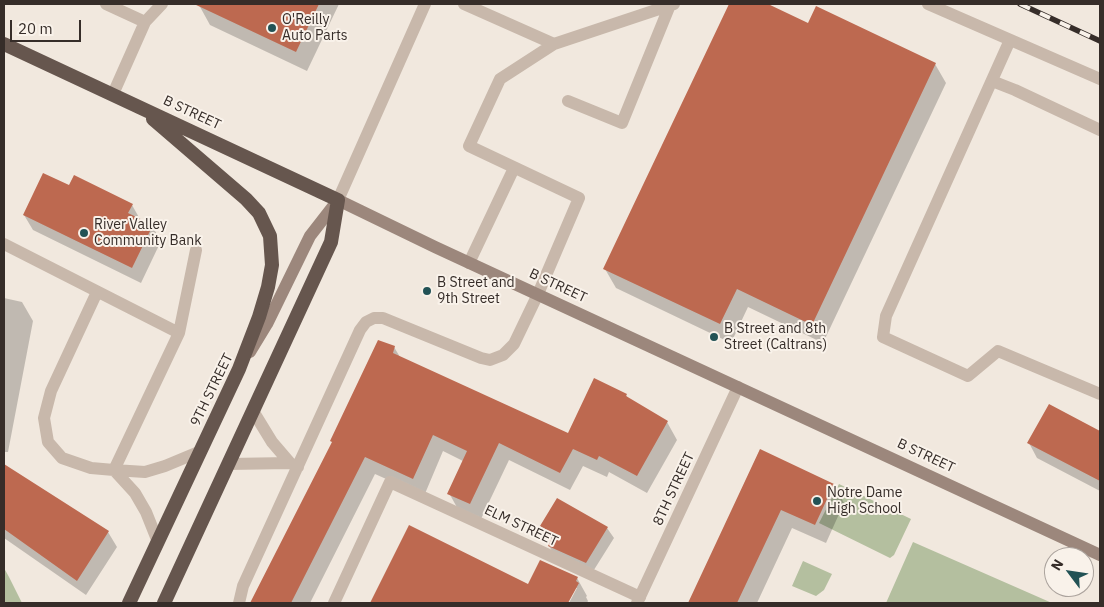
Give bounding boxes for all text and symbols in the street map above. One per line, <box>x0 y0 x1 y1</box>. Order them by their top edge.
scale bar <box>12 10 84 42</box>
place label: O'Reilly Auto Parts <box>282 12 348 44</box>
text: 20 m <box>18 19 53 38</box>
marker: O'Reilly Auto Parts <box>266 22 278 34</box>
street label: B STREET <box>160 92 224 134</box>
place label: River Valley Community Bank <box>94 217 202 250</box>
marker: River Valley Community Bank <box>78 227 90 239</box>
street label: B STREET <box>526 265 590 307</box>
place label: B Street and 9th Street <box>437 275 515 308</box>
marker: B Street and 9th Street <box>421 285 433 297</box>
place label: B Street and 8th Street (Caltrans) <box>724 321 827 354</box>
marker: B Street and 8th Street (Caltrans) <box>708 331 720 343</box>
street label: 9TH STREET <box>187 351 237 429</box>
street label: B STREET <box>894 435 958 477</box>
street label: 8TH STREET <box>650 450 698 528</box>
place label: Notre Dame High School <box>827 485 902 518</box>
marker: Notre Dame High School <box>811 495 823 507</box>
street label: ELM STREET <box>482 502 560 550</box>
north arrow <box>1044 547 1094 597</box>
text: N <box>1047 556 1067 574</box>

